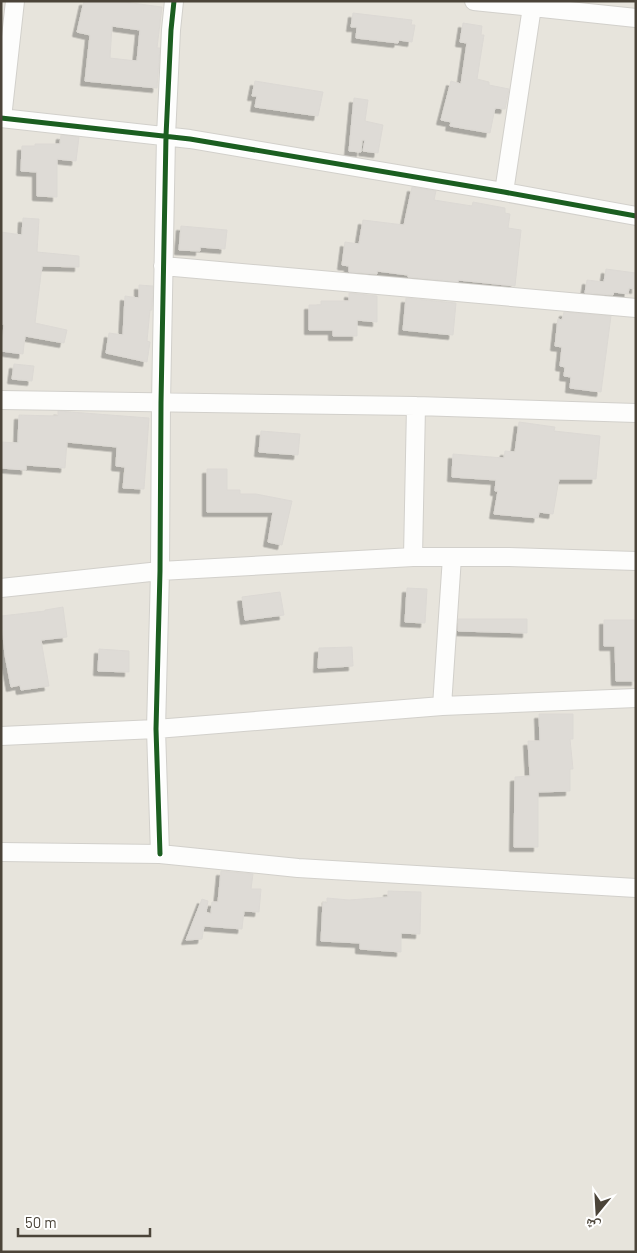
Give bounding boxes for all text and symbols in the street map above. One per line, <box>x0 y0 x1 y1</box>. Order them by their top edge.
north arrow <box>572 1188 622 1238</box>
scale bar <box>18 1206 150 1238</box>
text: 50 m <box>25 1213 57 1231</box>
text: ش <box>583 1214 603 1236</box>

